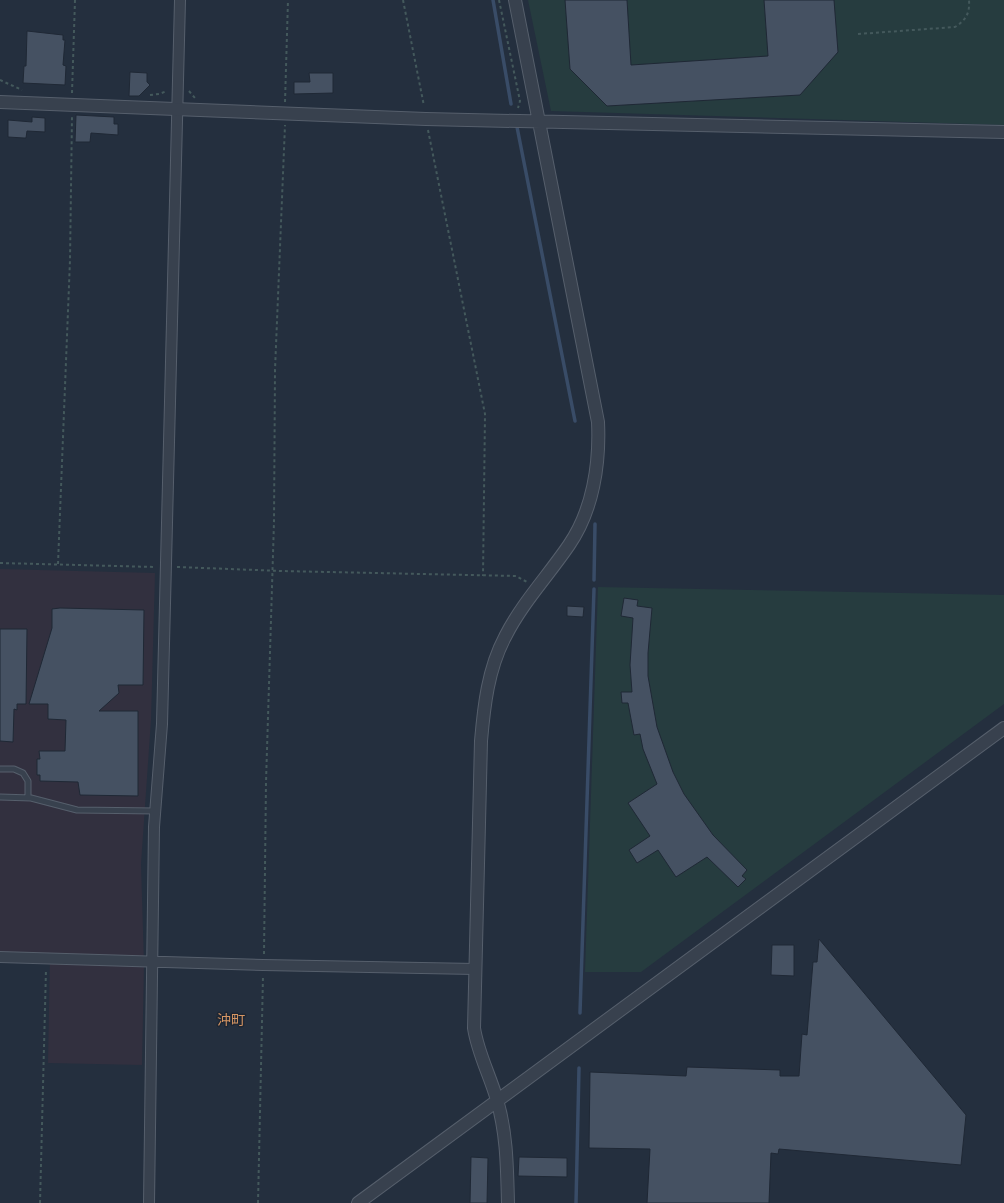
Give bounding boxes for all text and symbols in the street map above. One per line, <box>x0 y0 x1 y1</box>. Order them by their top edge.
district label: 沖町 <box>217 1011 245 1029</box>

